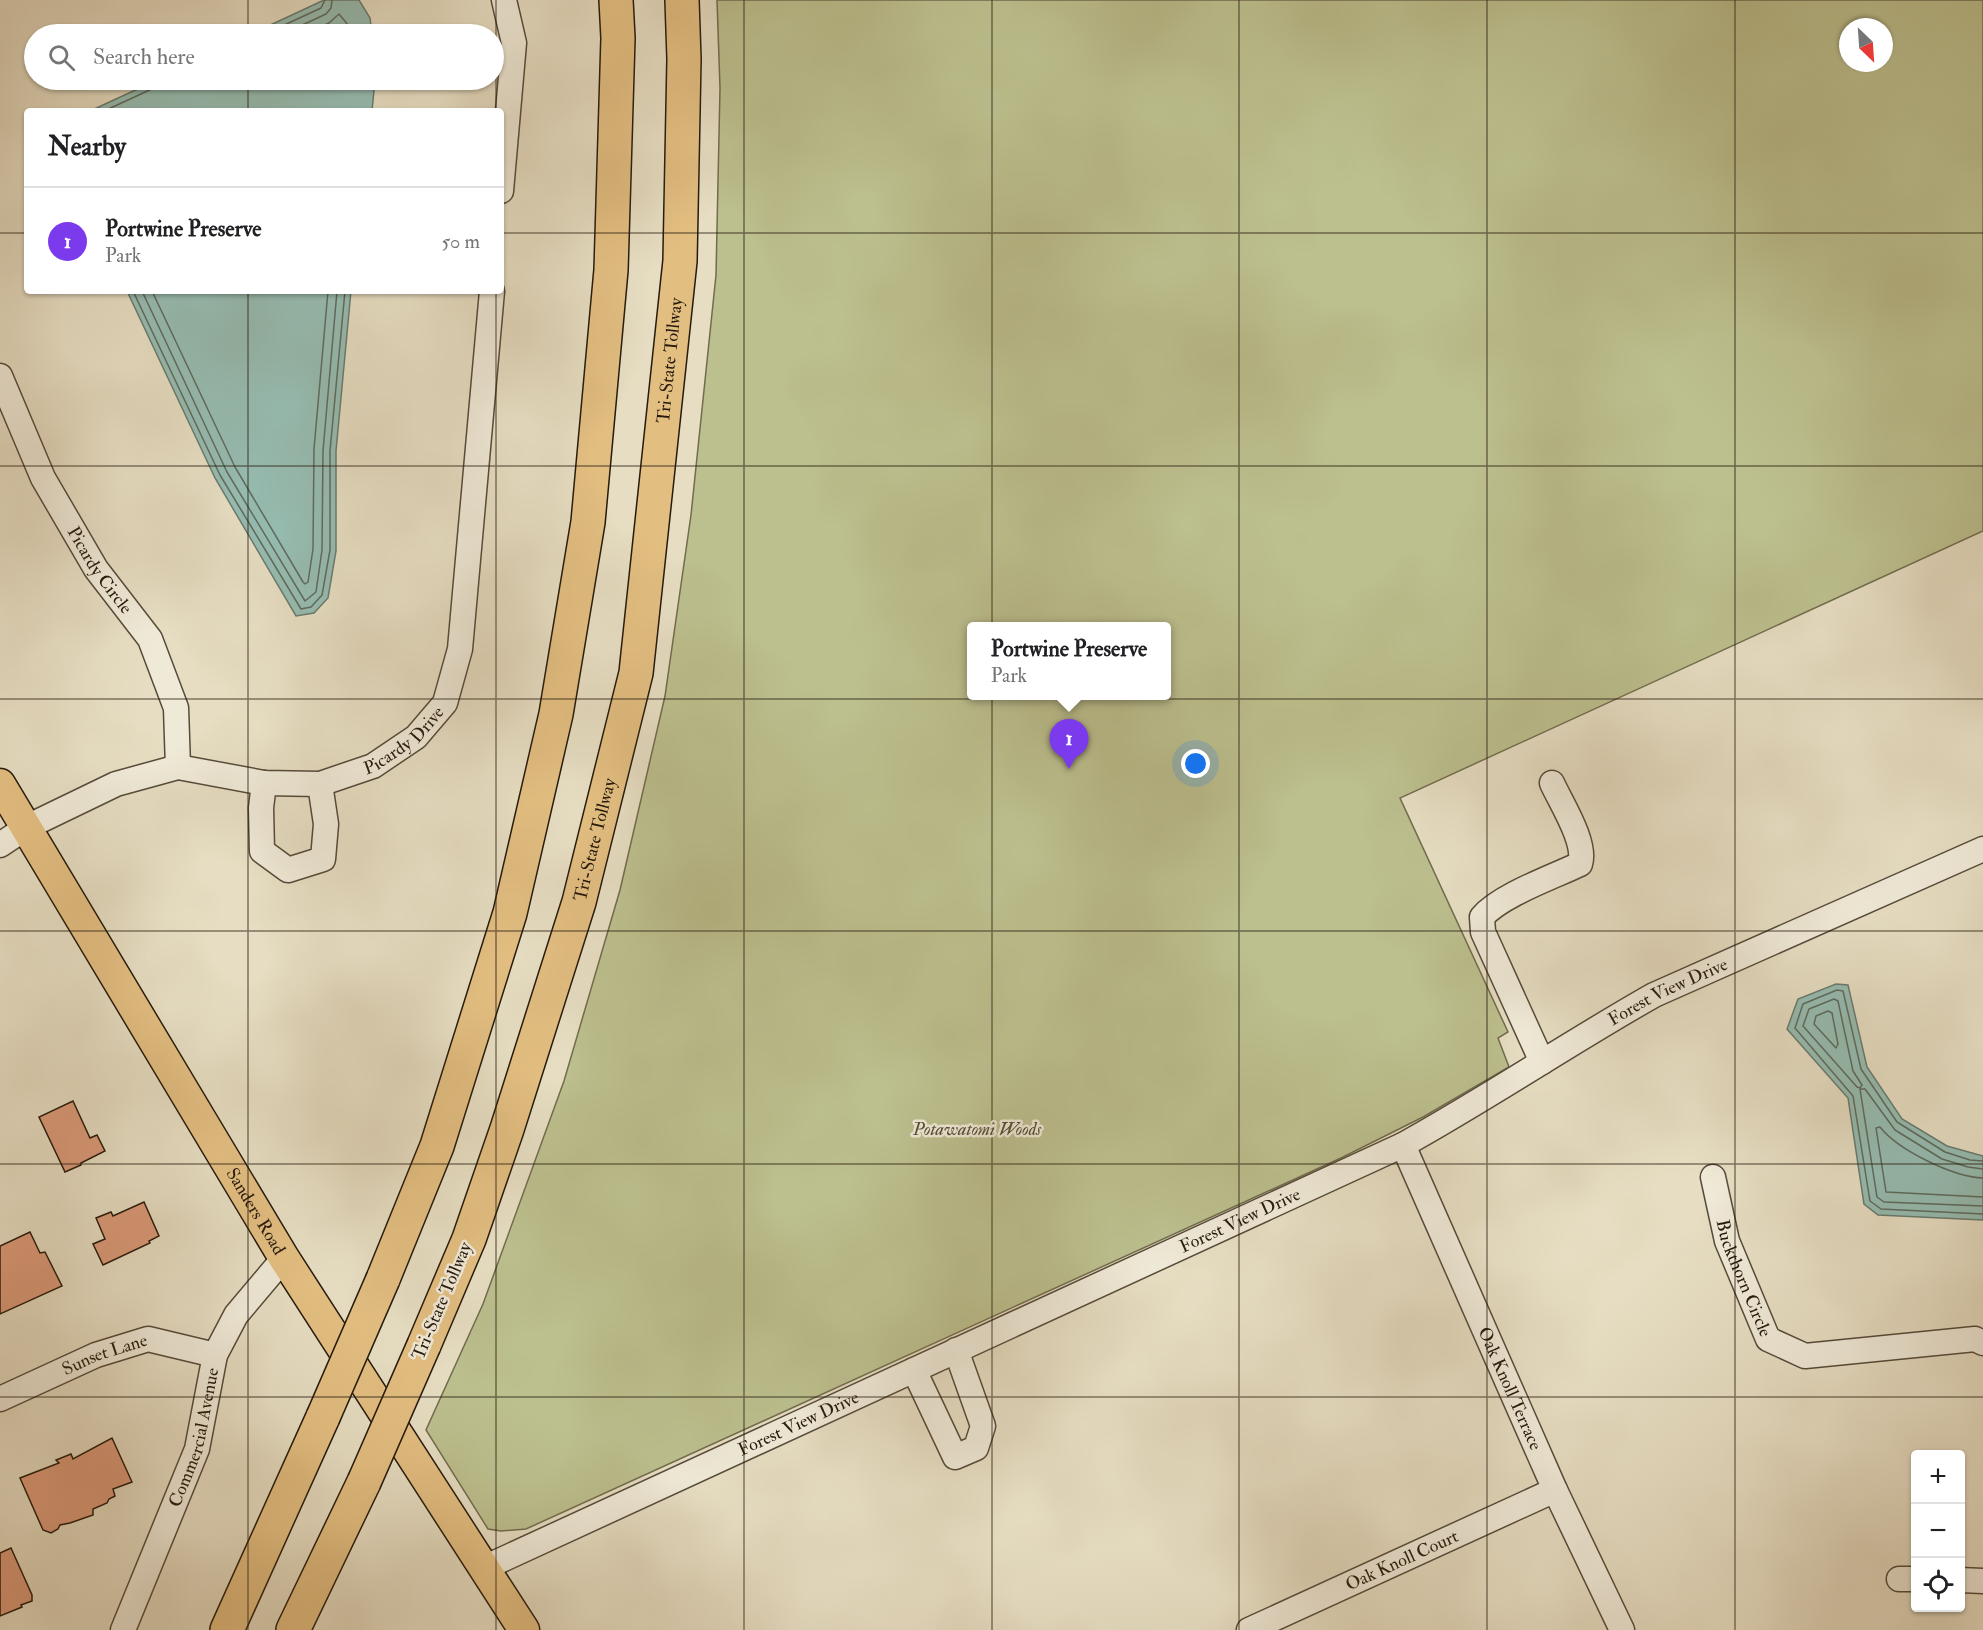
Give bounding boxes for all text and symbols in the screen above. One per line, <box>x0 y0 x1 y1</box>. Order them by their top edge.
north arrow <box>1839 18 1893 72</box>
search box <box>24 24 504 90</box>
icon: search <box>45 41 78 74</box>
text: Search here <box>93 43 195 71</box>
text: Nearby <box>48 131 126 163</box>
text: Portwine Preserve <box>105 215 261 243</box>
text: 1 <box>64 229 71 254</box>
text: 50 m <box>441 229 480 254</box>
text: Park <box>105 243 141 268</box>
street label: Tri-State Tollway <box>651 296 688 424</box>
street label: Picardy Circle <box>62 522 138 619</box>
popup <box>967 622 1171 700</box>
text: Portwine Preserve <box>991 635 1147 663</box>
text: Park <box>991 663 1027 688</box>
street label: Picardy Drive <box>361 701 449 780</box>
pin: 1 <box>1050 720 1088 769</box>
your location <box>1181 749 1210 778</box>
street label: Tri-State Tollway <box>568 775 621 903</box>
street label: Forest View Drive <box>1604 952 1731 1031</box>
park label: Potawatomi Woods <box>912 1118 1042 1141</box>
street label: Sanders Road <box>221 1164 291 1259</box>
street label: Forest View Drive <box>1176 1182 1304 1258</box>
street label: Buckthorn Circle <box>1711 1217 1777 1341</box>
street label: Tri-State Tollway <box>407 1238 478 1363</box>
street label: Oak Knoll Terrace <box>1473 1323 1548 1454</box>
street label: Sunset Lane <box>58 1328 150 1381</box>
street label: Commercial Avenue <box>163 1365 224 1510</box>
street label: Forest View Drive <box>734 1385 863 1461</box>
map controls <box>1911 1450 1965 1612</box>
button: + <box>1911 1450 1965 1504</box>
button: − <box>1911 1504 1965 1558</box>
street label: Oak Knoll Court <box>1342 1524 1462 1596</box>
button: locate <box>1911 1558 1965 1612</box>

